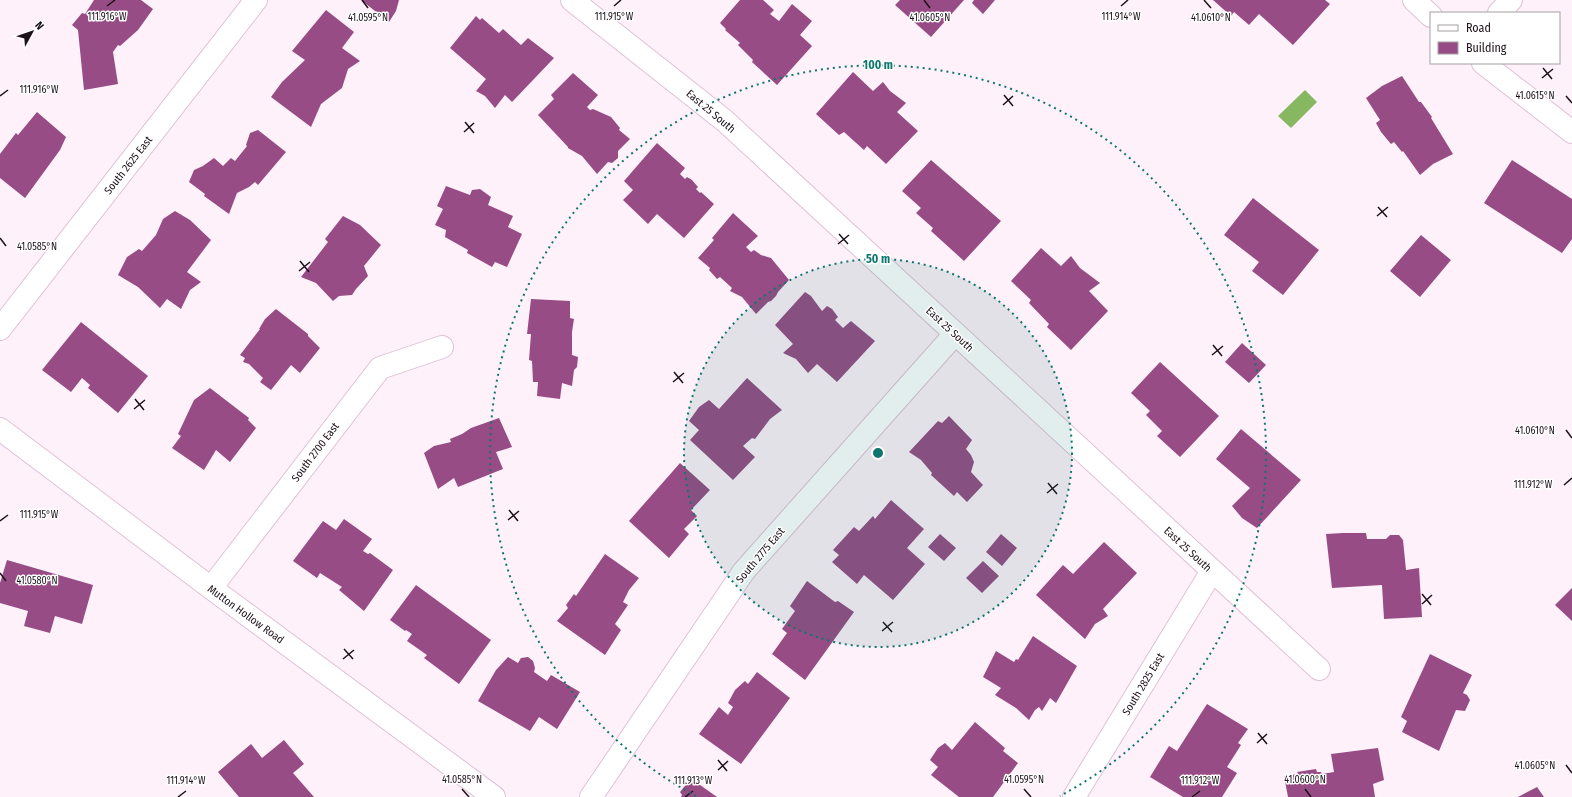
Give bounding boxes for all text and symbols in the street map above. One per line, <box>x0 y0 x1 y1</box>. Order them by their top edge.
text: 111.916°W <box>88 11 127 23</box>
text: 111.915°W <box>595 11 634 23</box>
text: 111.914°W <box>1102 11 1141 23</box>
north arrow <box>12 12 52 52</box>
text: 41.0595°N <box>348 12 388 24</box>
text: 41.0605°N <box>910 12 950 24</box>
text: 41.0610°N <box>1191 12 1231 24</box>
legend <box>1430 12 1560 64</box>
text: N <box>32 19 46 33</box>
text: Road <box>1466 21 1491 35</box>
text: Building <box>1466 41 1507 55</box>
text: 100 m <box>863 58 893 72</box>
text: 111.916°W <box>20 84 59 96</box>
street label: East 25 South <box>683 87 738 136</box>
text: 41.0615°N <box>1515 90 1555 102</box>
street label: South 2625 East <box>102 133 155 197</box>
text: 41.0585°N <box>17 241 57 253</box>
text: 50 m <box>866 252 890 266</box>
street label: East 25 South <box>923 304 976 355</box>
street label: South 2700 East <box>289 420 342 484</box>
text: 41.0610°N <box>1515 425 1555 437</box>
centre of rings <box>871 446 885 460</box>
text: 111.912°W <box>1514 479 1553 491</box>
text: 111.915°W <box>20 509 59 521</box>
street label: South 2775 East <box>733 524 788 586</box>
street label: East 25 South <box>1161 524 1214 575</box>
text: 41.0580°N <box>17 575 57 587</box>
street label: Mutton Hollow Road <box>205 582 286 647</box>
street label: South 2825 East <box>1120 650 1167 718</box>
text: 41.0605°N <box>1515 760 1555 772</box>
text: 41.0585°N <box>442 774 482 786</box>
text: 41.0595°N <box>1004 774 1044 786</box>
text: 41.0600°N <box>1284 774 1326 786</box>
text: 111.914°W <box>167 775 206 787</box>
text: 111.913°W <box>674 775 713 787</box>
text: 111.912°W <box>1181 775 1220 787</box>

